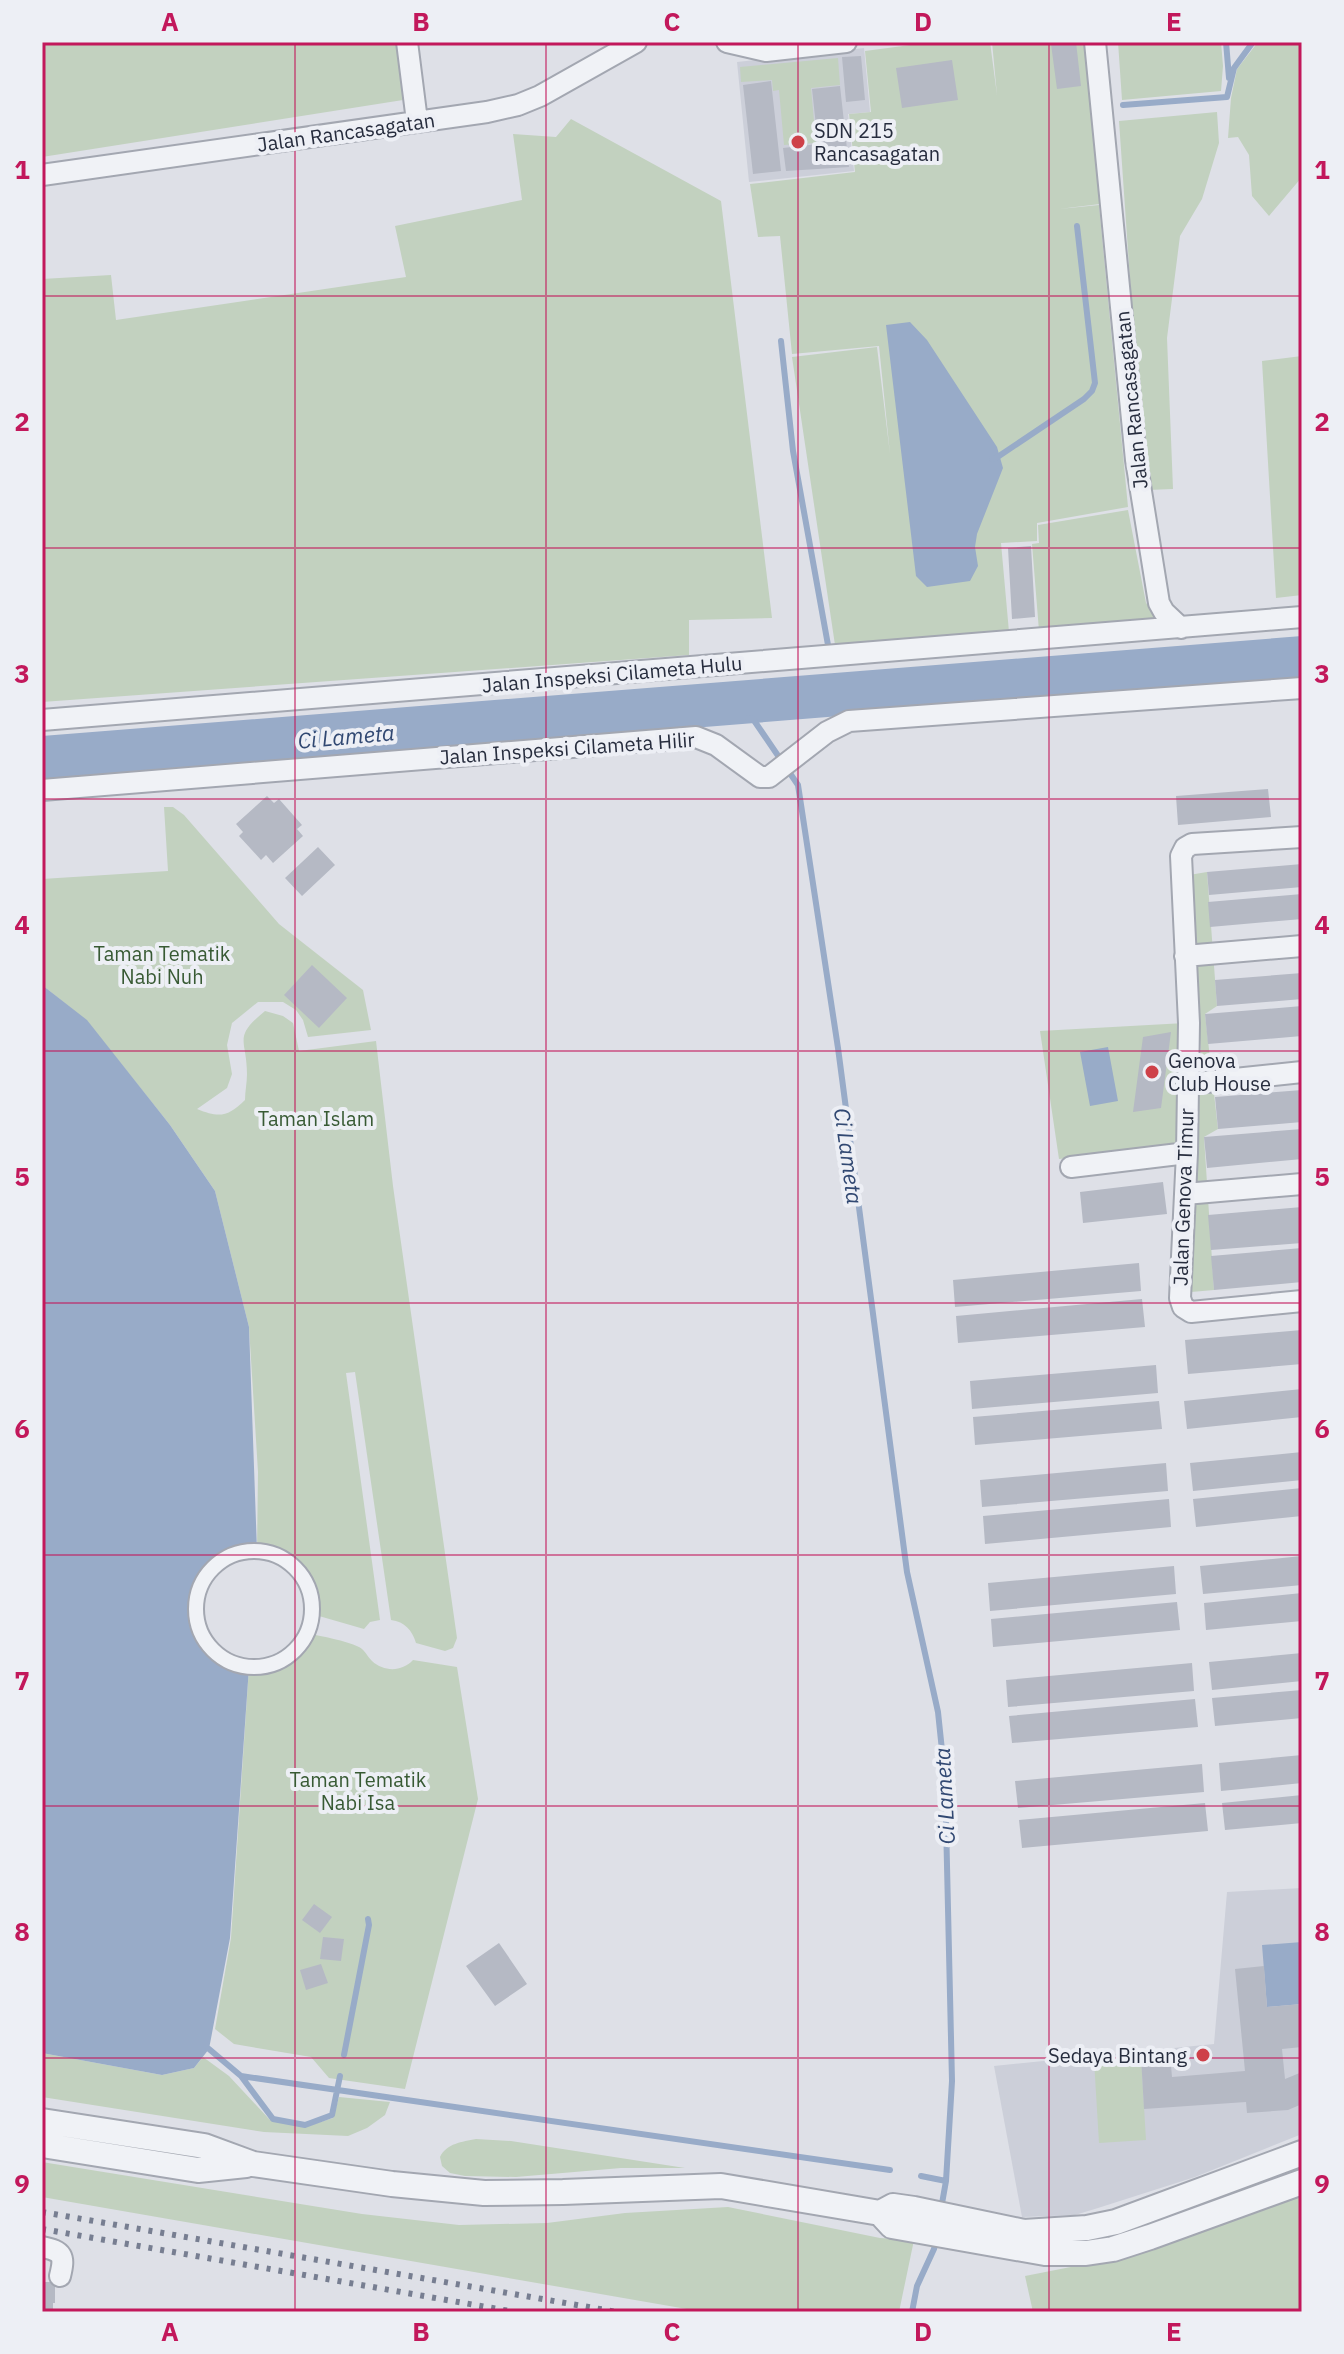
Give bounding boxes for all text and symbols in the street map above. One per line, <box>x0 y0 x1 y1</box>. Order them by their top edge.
text: A <box>161 4 179 38</box>
text: B <box>412 4 430 38</box>
text: C <box>664 4 681 38</box>
text: D <box>914 4 932 38</box>
text: E <box>1166 4 1182 38</box>
street label: Jalan Rancasagatan <box>255 106 437 158</box>
place label: SDN 215 Rancasagatan <box>814 117 940 167</box>
marker: SDN 215 Rancasagatan <box>789 133 807 151</box>
text: 1 <box>14 152 30 186</box>
text: 1 <box>1314 152 1330 186</box>
street label: Jalan Rancasagatan <box>1108 310 1154 490</box>
text: 2 <box>14 404 30 438</box>
text: 2 <box>1314 404 1330 438</box>
street label: Jalan Inspeksi Cilameta Hulu <box>481 649 743 699</box>
text: 3 <box>14 656 30 690</box>
text: 3 <box>1314 656 1330 690</box>
water label: Ci Lameta <box>296 717 396 755</box>
street label: Jalan Inspeksi Cilameta Hilir <box>438 726 696 770</box>
text: 4 <box>14 907 30 941</box>
text: 4 <box>1314 907 1330 941</box>
park label: Taman Tematik Nabi Nuh <box>94 940 231 990</box>
place label: Genova Club House <box>1168 1047 1271 1097</box>
marker: Genova Club House <box>1143 1063 1161 1081</box>
park label: Taman Islam <box>258 1105 374 1132</box>
water label: Ci Lameta <box>828 1106 870 1206</box>
street label: Jalan Genova Timur <box>1166 1108 1200 1286</box>
text: 5 <box>14 1159 30 1193</box>
text: 5 <box>1314 1159 1330 1193</box>
text: 6 <box>14 1411 30 1445</box>
text: 6 <box>1314 1411 1330 1445</box>
text: 7 <box>14 1663 30 1697</box>
text: 7 <box>1314 1663 1330 1697</box>
water label: Ci Lameta <box>927 1747 961 1845</box>
park label: Taman Tematik Nabi Isa <box>290 1766 427 1816</box>
text: 8 <box>14 1914 30 1948</box>
text: 8 <box>1314 1914 1330 1948</box>
place label: Sedaya Bintang <box>1048 2042 1187 2069</box>
marker: Sedaya Bintang <box>1194 2046 1212 2064</box>
text: 9 <box>14 2166 30 2200</box>
text: 9 <box>1314 2166 1330 2200</box>
text: A <box>161 2314 179 2348</box>
text: B <box>412 2314 430 2348</box>
text: C <box>664 2314 681 2348</box>
text: D <box>914 2314 932 2348</box>
text: E <box>1166 2314 1182 2348</box>

